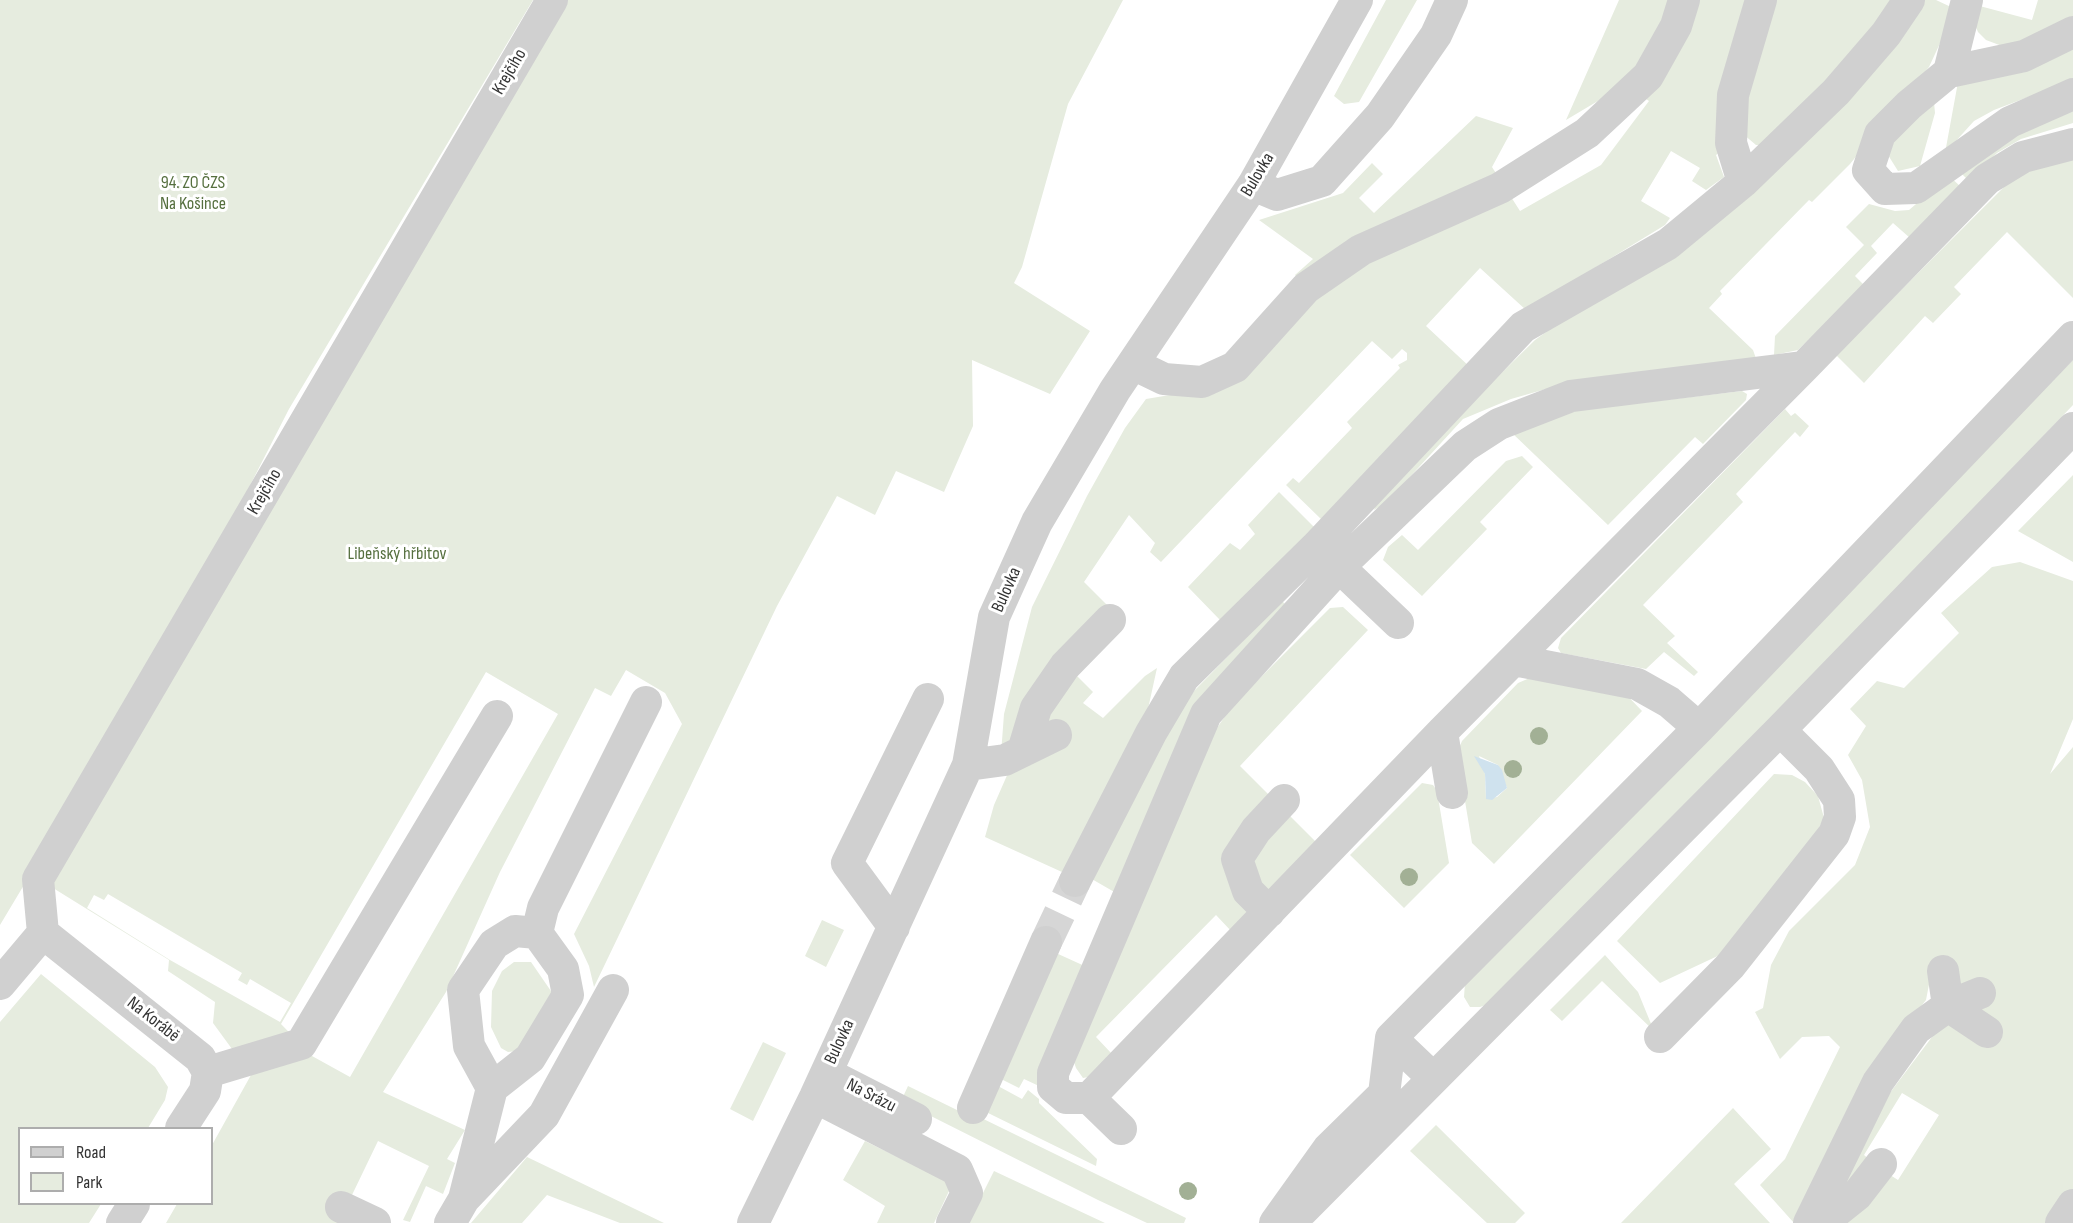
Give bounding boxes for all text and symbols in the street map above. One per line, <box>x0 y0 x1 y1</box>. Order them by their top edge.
street label: Krejčího <box>488 45 532 99</box>
street label: Bulovka <box>1237 149 1279 201</box>
park label: 94. ZO ČZS Na Košince <box>160 172 226 214</box>
street label: Krejčího <box>243 465 287 519</box>
park label: Libeňský hřbitov <box>348 543 446 565</box>
street label: Bulovka <box>988 564 1026 616</box>
street label: Na Korábě <box>122 993 184 1047</box>
street label: Bulovka <box>820 1016 860 1068</box>
street label: Na Srázu <box>843 1074 899 1118</box>
legend <box>18 1127 213 1205</box>
text: Road <box>76 1142 106 1163</box>
text: Park <box>76 1172 102 1193</box>

